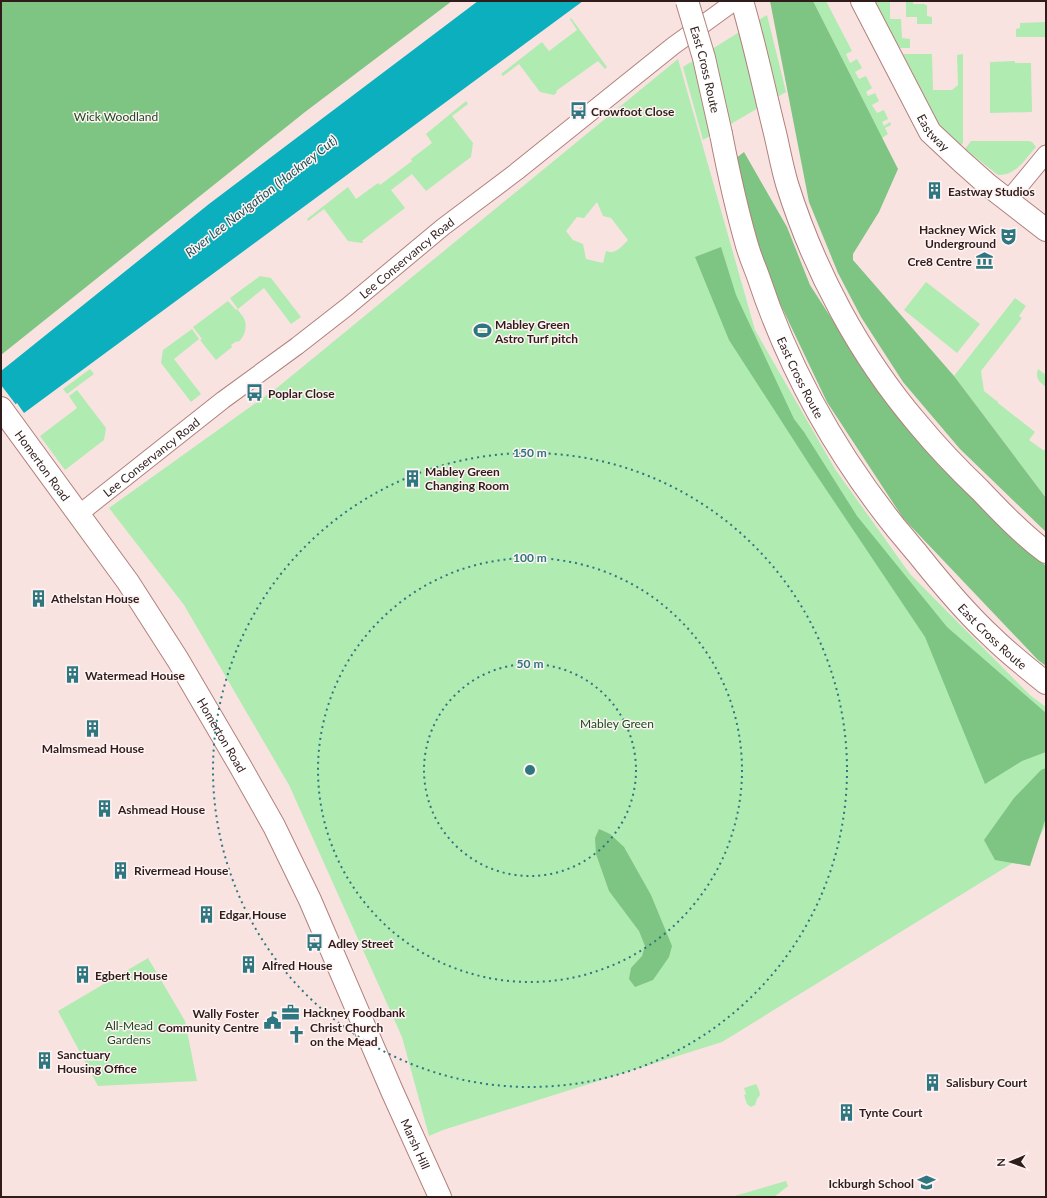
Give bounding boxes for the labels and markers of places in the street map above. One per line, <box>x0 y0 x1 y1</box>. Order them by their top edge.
bus stop icon: Crowfoot Close <box>568 101 588 121</box>
place label: Crowfoot Close <box>591 104 675 119</box>
building icon: Eastway Studios <box>925 181 945 201</box>
place label: Eastway Studios <box>948 184 1035 199</box>
place label: Hackney Wick Underground <box>919 222 997 251</box>
theatre icon: Hackney Wick Underground <box>999 226 1019 246</box>
museum icon: Cre8 Centre <box>975 251 995 271</box>
place label: Cre8 Centre <box>907 254 973 269</box>
place label: Mabley Green Astro Turf pitch <box>494 317 578 346</box>
sports icon: Mabley Green Astro Turf pitch <box>472 321 492 341</box>
bus stop icon: Poplar Close <box>245 383 265 403</box>
place label: Poplar Close <box>268 386 335 401</box>
place label: Mabley Green Changing Room <box>425 464 509 493</box>
building icon: Mabley Green Changing Room <box>402 468 422 488</box>
building icon: Athelstan House <box>28 588 48 608</box>
place label: Athelstan House <box>50 591 140 606</box>
building icon: Watermead House <box>62 665 82 685</box>
place label: Watermead House <box>85 668 185 683</box>
building icon: Malmsmead House <box>83 719 103 739</box>
place label: Malmsmead House <box>42 741 145 756</box>
centre of rings <box>523 763 537 777</box>
building icon: Ashmead House <box>95 799 115 819</box>
place label: Ashmead House <box>117 802 206 817</box>
building icon: Rivermead House <box>111 860 131 880</box>
place label: Rivermead House <box>134 863 229 878</box>
building icon: Edgar House <box>196 904 216 924</box>
place label: Edgar House <box>219 907 287 922</box>
bus stop icon: Adley Street <box>305 933 325 953</box>
place label: Adley Street <box>327 936 394 951</box>
building icon: Alfred House <box>239 955 259 975</box>
place label: Alfred House <box>261 958 333 973</box>
building icon: Egbert House <box>72 965 92 985</box>
place label: Egbert House <box>95 968 168 983</box>
office icon: Hackney Foodbank <box>280 1002 300 1022</box>
place label: Hackney Foodbank <box>303 1005 406 1020</box>
place label: Wally Foster Community Centre <box>158 1006 260 1035</box>
public building icon: Wally Foster Community Centre <box>262 1010 282 1030</box>
place label: Christ Church on the Mead <box>310 1020 383 1049</box>
church icon: Christ Church on the Mead <box>287 1024 307 1044</box>
place label: Sanctuary Housing Office <box>57 1047 137 1076</box>
building icon: Sanctuary Housing Office <box>34 1051 54 1071</box>
building icon: Salisbury Court <box>923 1072 943 1092</box>
place label: Salisbury Court <box>946 1075 1028 1090</box>
building icon: Tynte Court <box>836 1102 856 1122</box>
place label: Tynte Court <box>859 1105 923 1120</box>
school or university icon: Ickburgh School <box>917 1173 937 1193</box>
place label: Ickburgh School <box>829 1176 914 1191</box>

